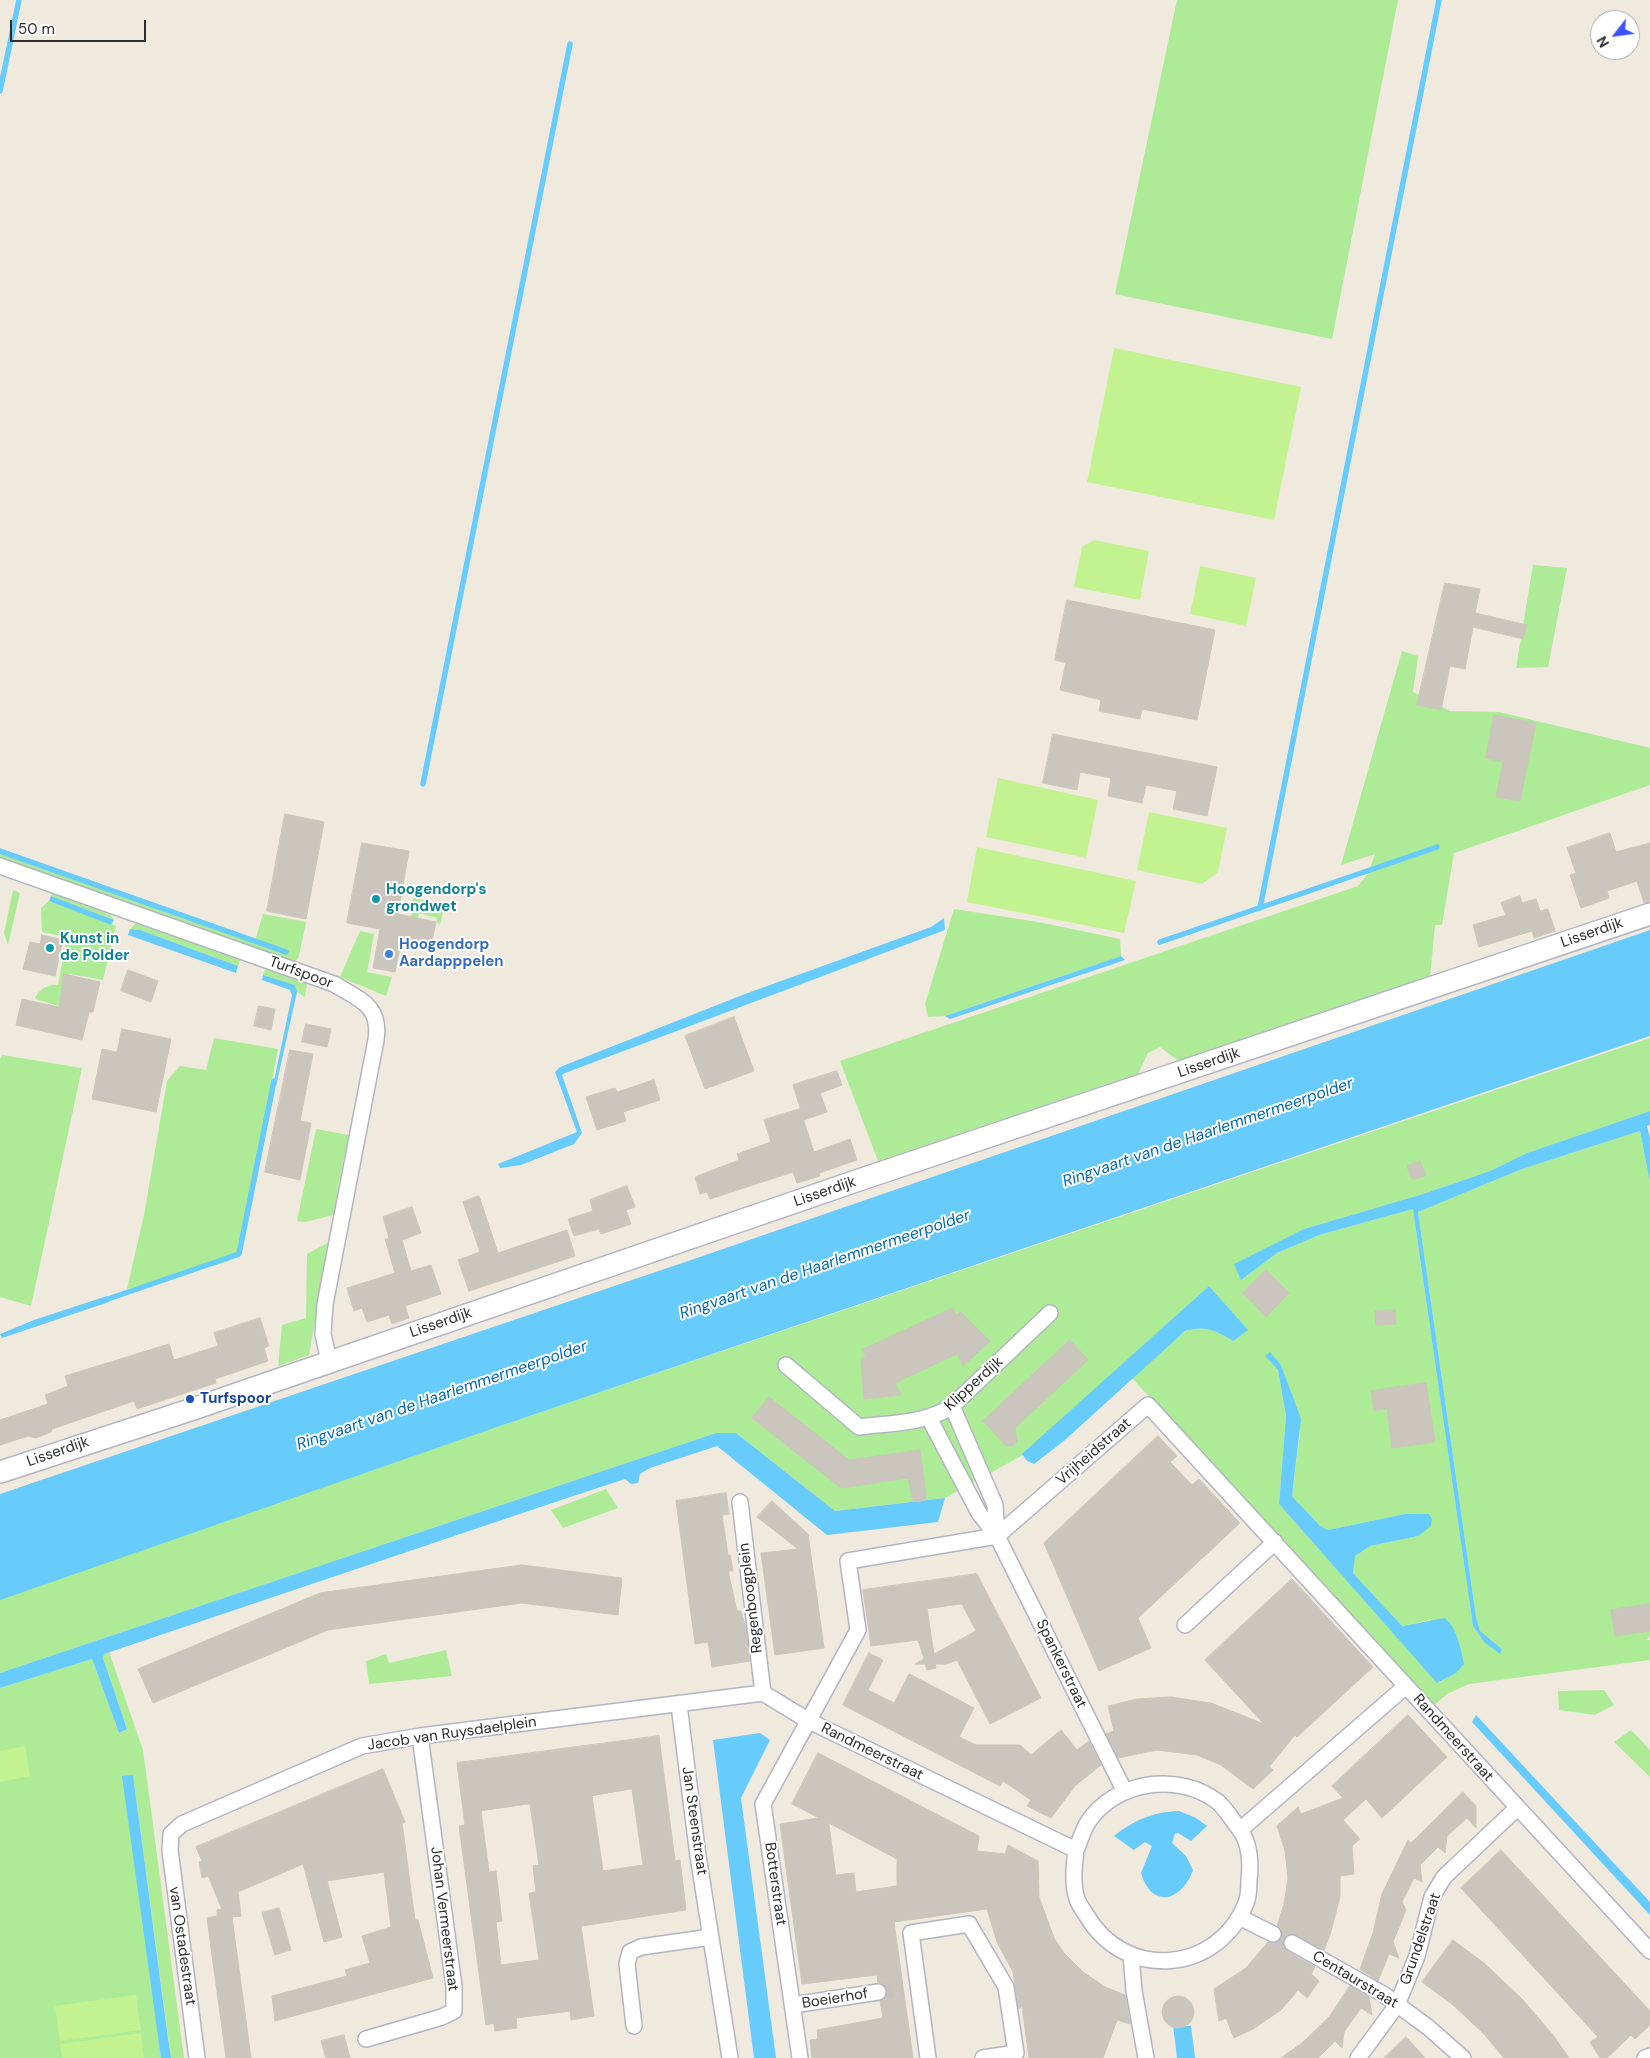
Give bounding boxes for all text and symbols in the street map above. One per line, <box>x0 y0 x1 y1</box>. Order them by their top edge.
scale bar <box>12 10 149 42</box>
north arrow <box>1590 10 1640 60</box>
text: 50 m <box>18 19 55 39</box>
text: N <box>1593 33 1613 51</box>
place label: Hoogendorp's grondwet <box>386 881 487 916</box>
marker: Hoogendorp's grondwet <box>370 893 382 905</box>
street label: Lisserdijk <box>1559 914 1625 952</box>
place label: Kunst in de Polder <box>60 930 129 965</box>
place label: Hoogendorp Aardapppelen <box>399 936 504 971</box>
marker: Kunst in de Polder <box>44 942 56 954</box>
marker: Hoogendorp Aardapppelen <box>383 948 395 960</box>
street label: Turfspoor <box>266 953 336 993</box>
street label: Lisserdijk <box>1176 1044 1242 1082</box>
water label: Ringvaart van de Haarlemmermeerpolder <box>1060 1074 1356 1192</box>
street label: Lisserdijk <box>792 1173 858 1211</box>
water label: Ringvaart van de Haarlemmermeerpolder <box>677 1206 973 1324</box>
street label: Lisserdijk <box>408 1304 474 1342</box>
water label: Ringvaart van de Haarlemmermeerpolder <box>294 1337 590 1455</box>
street label: Klipperdijk <box>941 1353 1007 1415</box>
place label: Turfspoor <box>200 1390 271 1408</box>
marker: Turfspoor <box>184 1393 196 1405</box>
street label: Vrijheidstraat <box>1053 1415 1135 1489</box>
street label: Lisserdijk <box>25 1433 91 1471</box>
street label: Regenboogplein <box>735 1542 767 1654</box>
street label: Spankerstraat <box>1032 1617 1090 1711</box>
street label: Randmeerstraat <box>1409 1691 1497 1785</box>
street label: Jacob van Ruysdaelplein <box>366 1713 538 1755</box>
street label: Randmeerstraat <box>818 1719 926 1785</box>
street label: Jan Steenstraat <box>678 1766 710 1876</box>
street label: Botterstraat <box>760 1841 790 1927</box>
street label: Johan Vermeerstraat <box>426 1846 462 1992</box>
street label: van Ostadestraat <box>165 1885 199 2007</box>
street label: Grundelstraat <box>1397 1891 1445 1987</box>
street label: Centaurstraat <box>1309 1947 1401 2013</box>
street label: Boeierhof <box>801 1985 869 2013</box>

